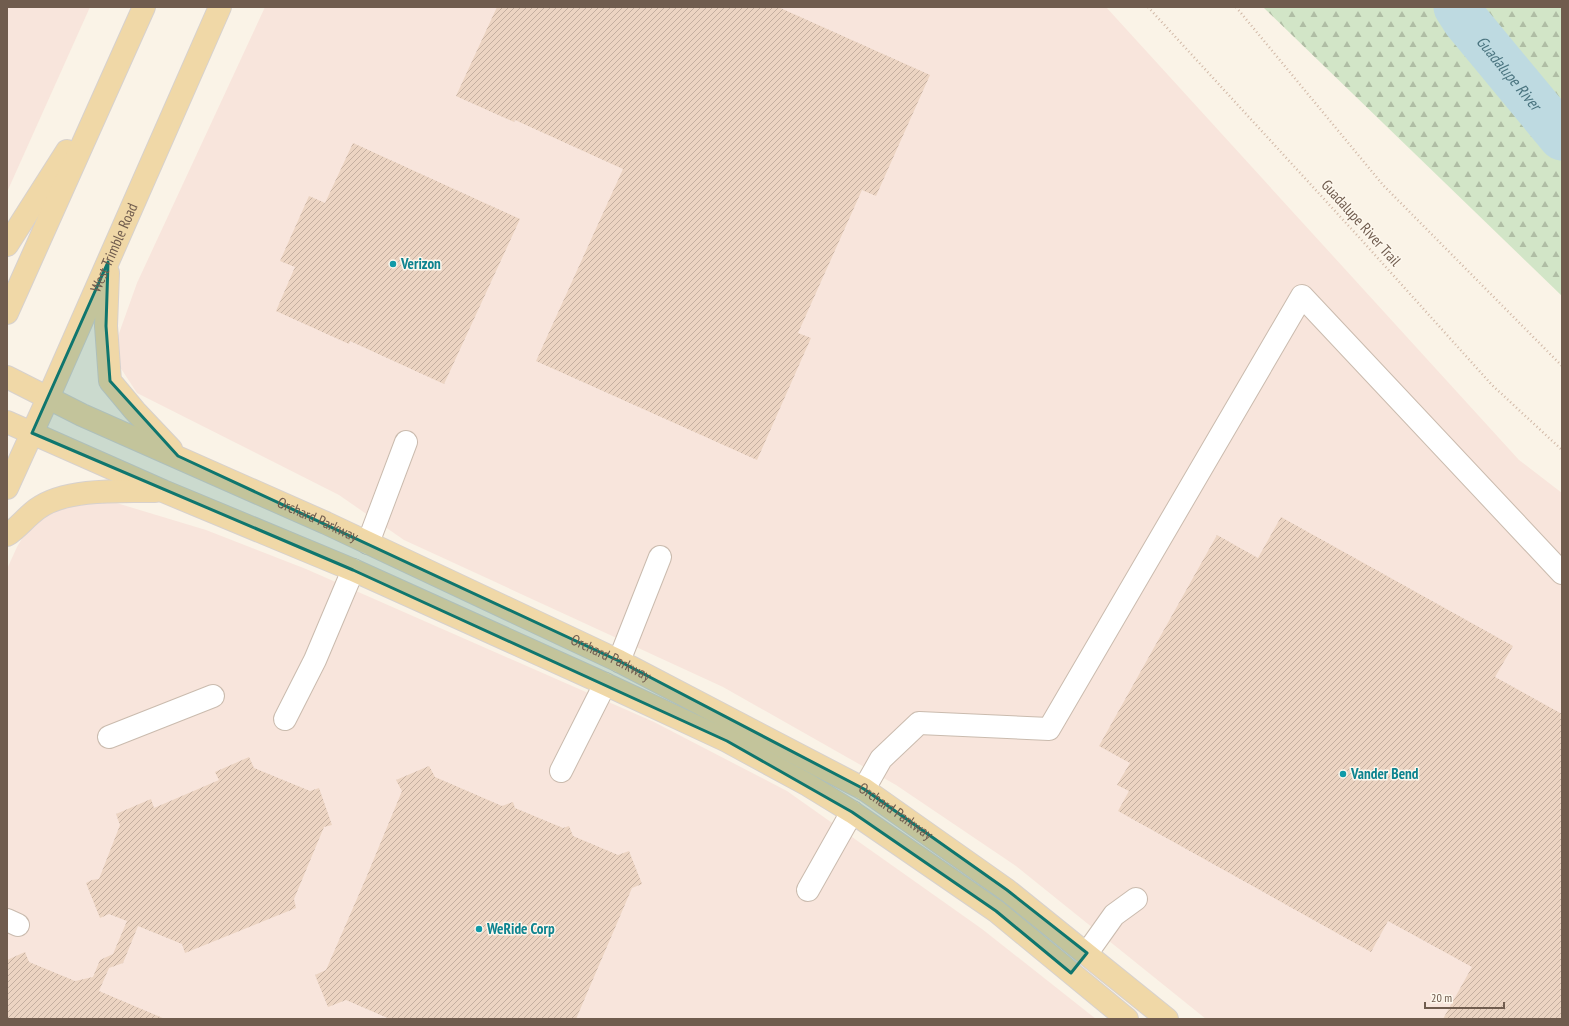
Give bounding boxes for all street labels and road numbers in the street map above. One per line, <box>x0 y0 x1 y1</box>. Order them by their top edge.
street label: Guadalupe River Trail <box>1318 175 1406 270</box>
street label: West Trimble Road <box>86 200 142 295</box>
street label: Orchard Parkway <box>274 493 362 546</box>
street label: Orchard Parkway <box>568 630 655 685</box>
street label: Orchard Parkway <box>856 778 937 844</box>

